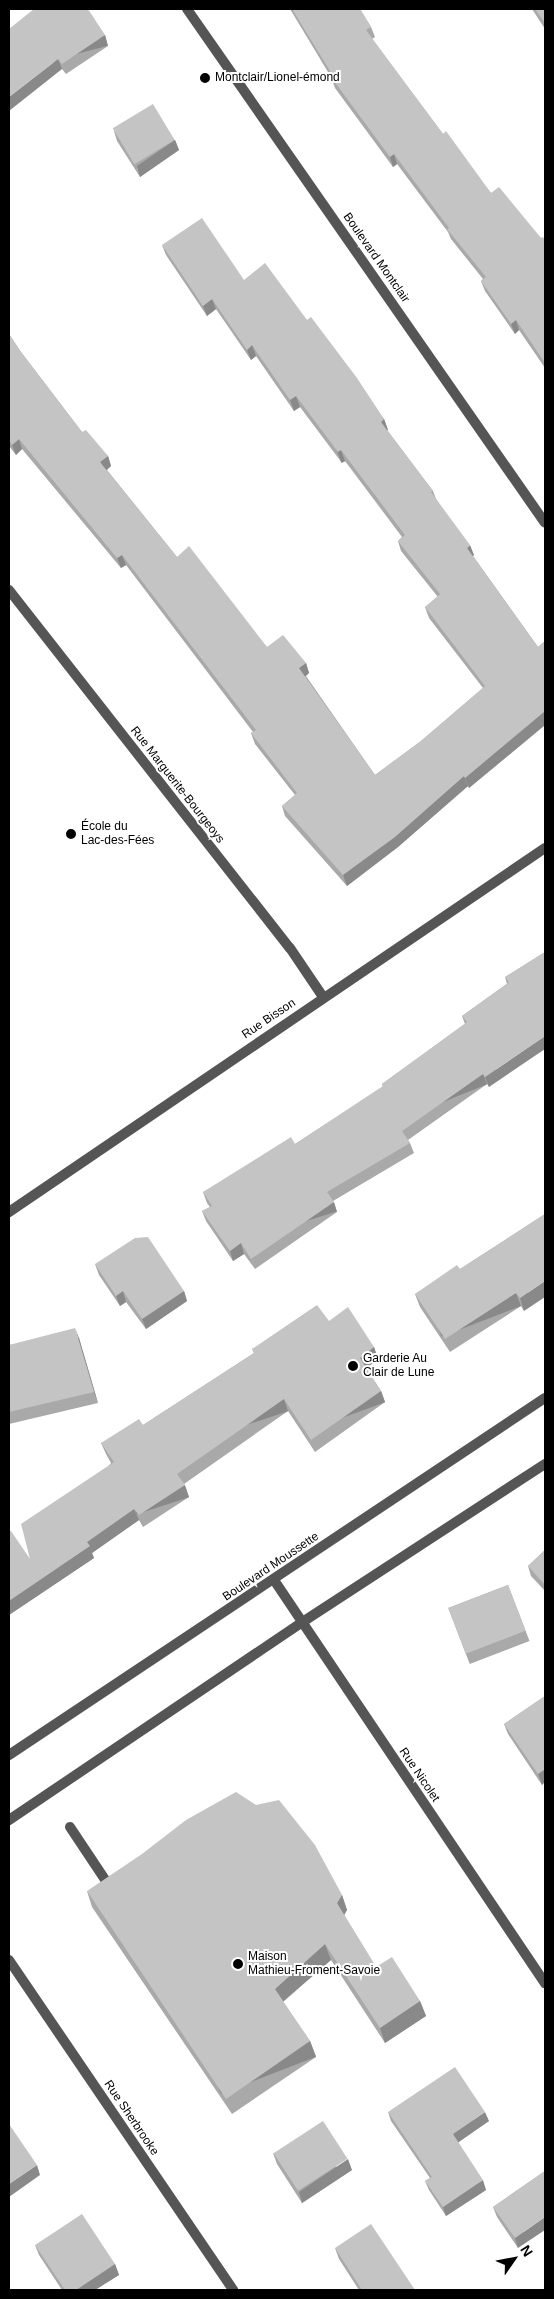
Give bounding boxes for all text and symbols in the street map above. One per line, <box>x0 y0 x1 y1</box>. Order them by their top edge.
place label: Montclair/Lionel-émond <box>215 71 340 85</box>
marker: Montclair/Lionel-émond <box>199 72 211 84</box>
street label: Boulevard Montclair <box>340 210 412 306</box>
street label: Rue Marguerite-Bourgeoys <box>127 724 227 846</box>
place label: École du Lac-des-Fées <box>81 820 154 848</box>
marker: École du Lac-des-Fées <box>65 828 77 840</box>
street label: Rue Bisson <box>240 996 298 1042</box>
place label: Garderie Au Clair de Lune <box>363 1352 434 1380</box>
marker: Garderie Au Clair de Lune <box>347 1360 359 1372</box>
street label: Boulevard Moussette <box>220 1530 322 1604</box>
street label: Rue Nicolet <box>396 1745 442 1805</box>
place label: Maison Mathieu-Froment-Savoie <box>248 1950 380 1978</box>
marker: Maison Mathieu-Froment-Savoie <box>232 1958 244 1970</box>
street label: Rue Sherbrooke <box>101 2078 161 2158</box>
north arrow <box>489 2234 539 2284</box>
text: N <box>517 2242 536 2259</box>

